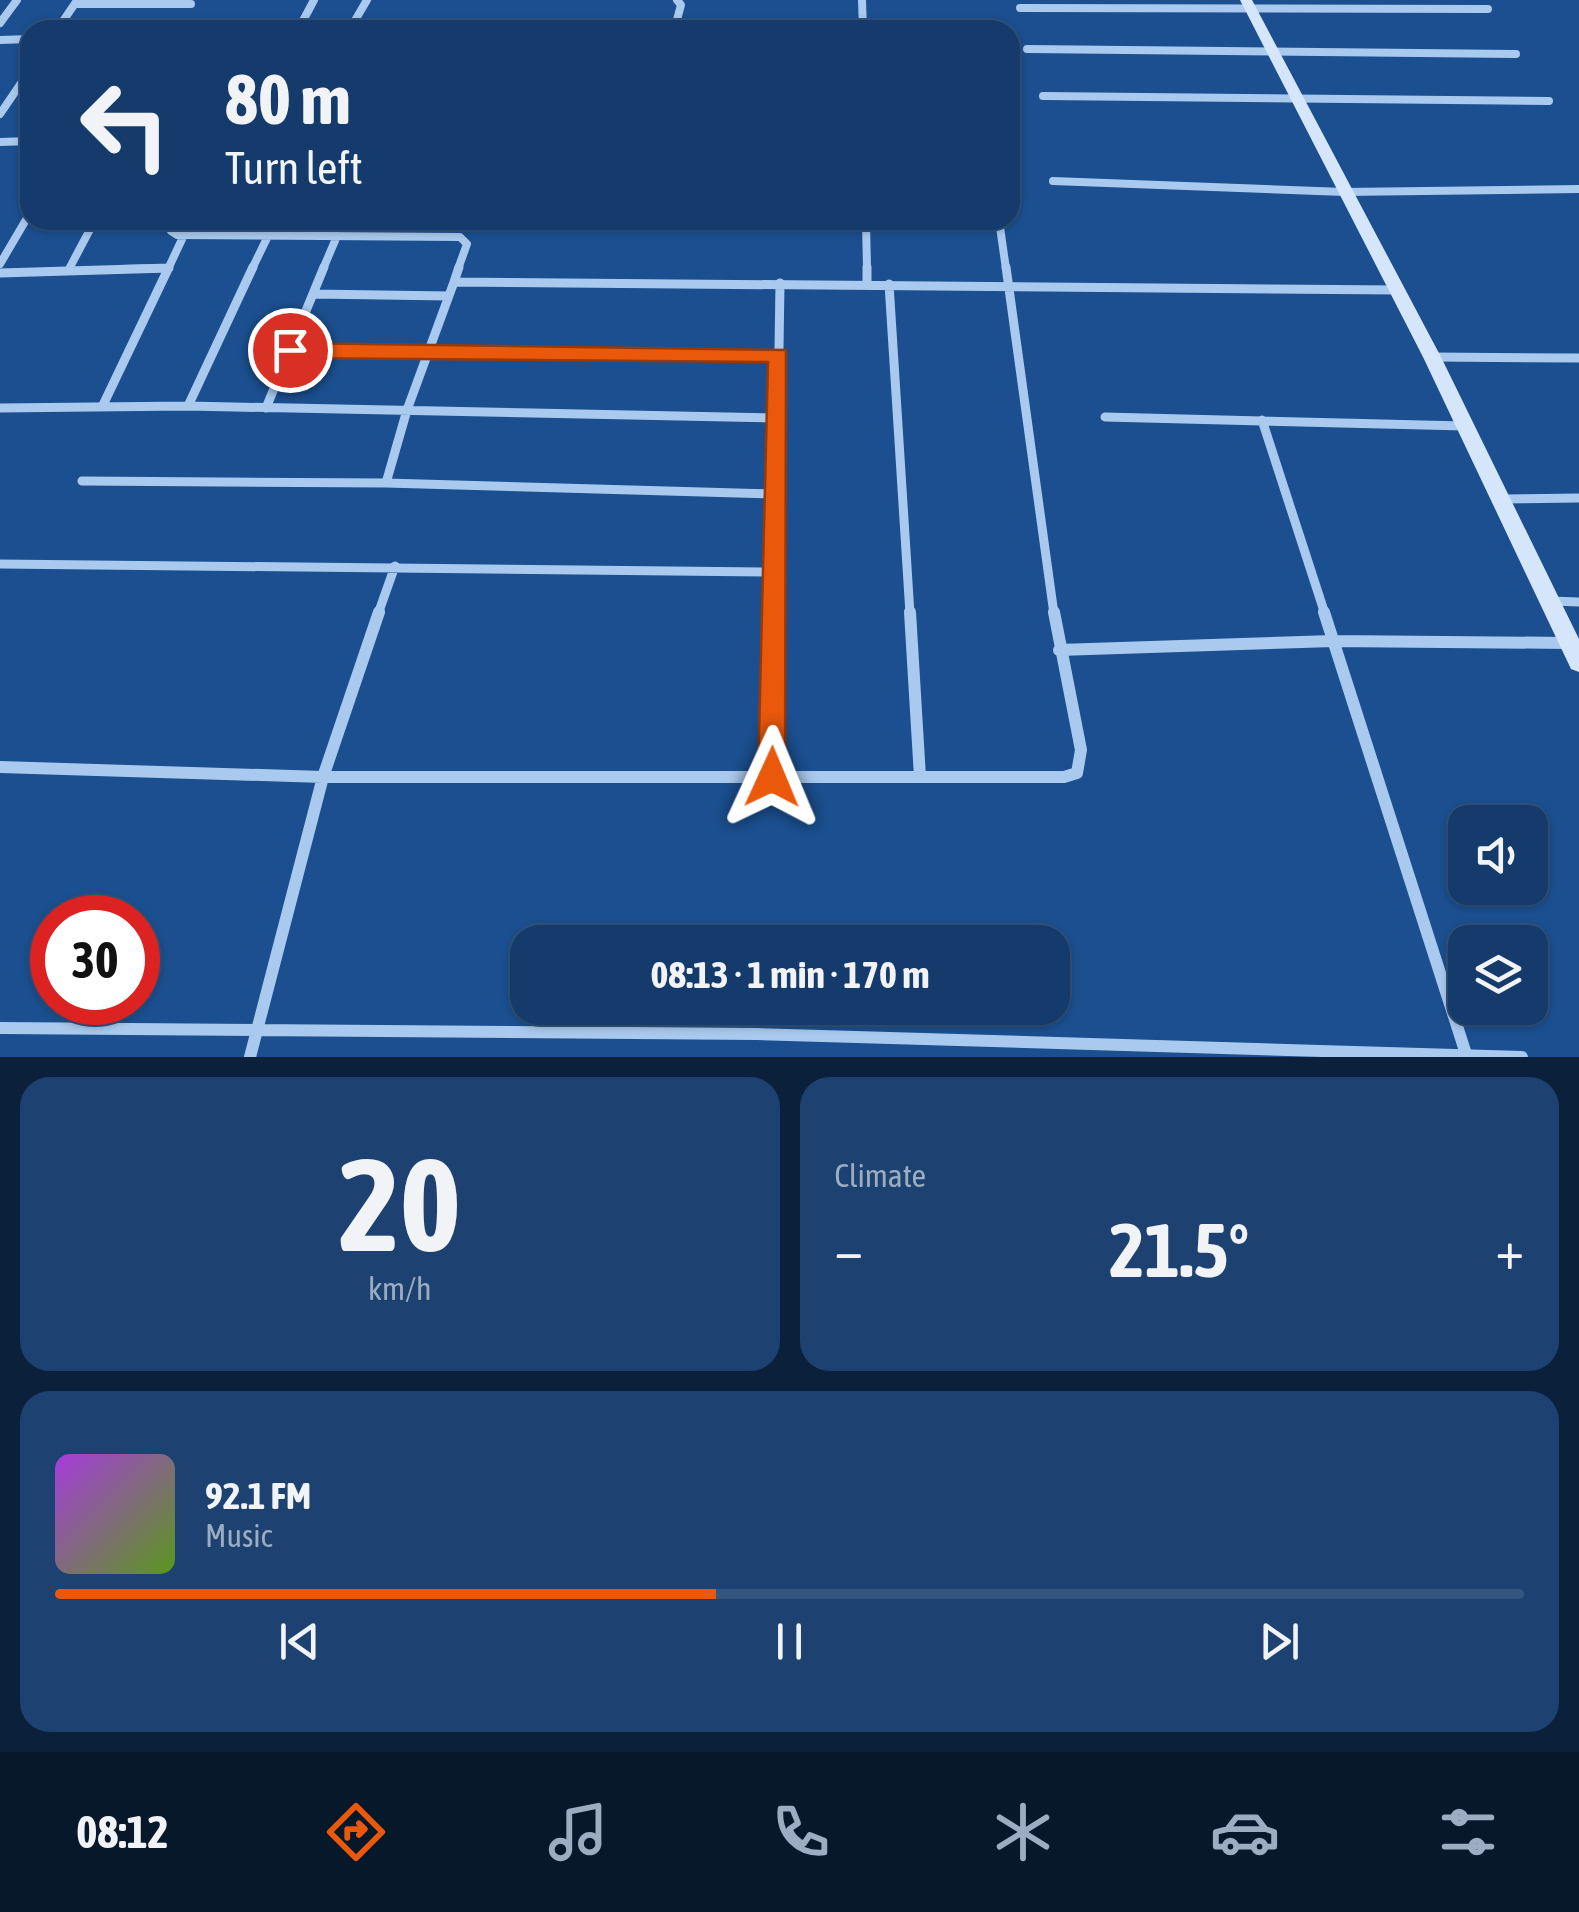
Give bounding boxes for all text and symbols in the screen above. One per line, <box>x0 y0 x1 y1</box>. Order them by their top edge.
text: 80 m <box>225 59 351 139</box>
icon: left <box>60 60 190 190</box>
text: Turn left <box>225 142 363 194</box>
pin <box>248 308 333 393</box>
icon: arrive <box>263 323 318 378</box>
position arrow <box>720 725 824 829</box>
map controls <box>1448 805 1548 1025</box>
button: sound <box>1448 805 1548 905</box>
speed limit sign: 30 <box>30 895 160 1025</box>
button: layers <box>1448 925 1548 1025</box>
text: 08:13 · 1 min · 170 m <box>650 953 930 996</box>
text: 20 <box>339 1130 461 1279</box>
text: Climate <box>835 1157 926 1194</box>
text: 21.5° <box>1109 1207 1249 1293</box>
text: − <box>835 1218 863 1281</box>
text: + <box>1495 1218 1524 1281</box>
text: km/h <box>368 1270 431 1307</box>
text: 92.1 FM <box>205 1474 311 1517</box>
text: Music <box>205 1517 272 1554</box>
icon: previous <box>272 1614 327 1669</box>
icon: pause <box>762 1614 817 1669</box>
icon: next <box>1252 1614 1307 1669</box>
icon: directions <box>321 1797 391 1867</box>
icon: music <box>543 1797 613 1867</box>
icon: phone <box>766 1797 836 1867</box>
icon: climate <box>988 1797 1058 1867</box>
icon: car <box>1210 1797 1280 1867</box>
icon: filters <box>1433 1797 1503 1867</box>
text: 08:12 <box>76 1806 169 1858</box>

